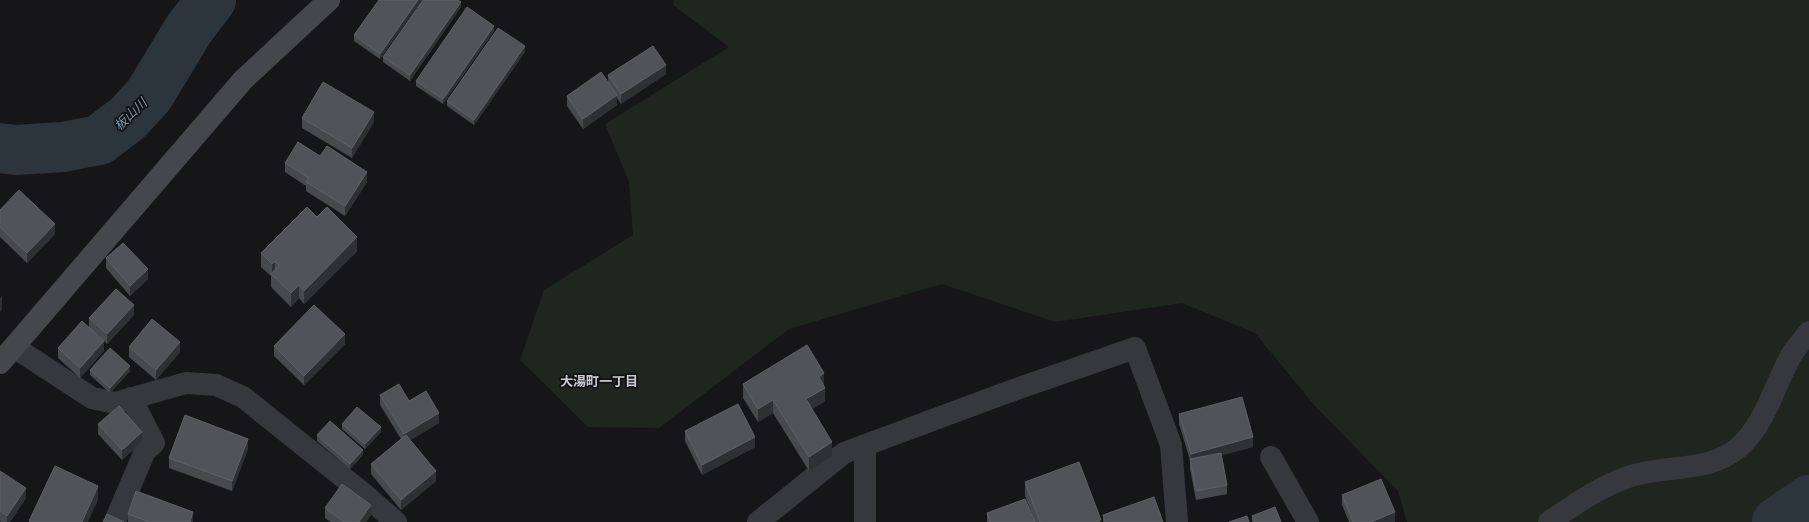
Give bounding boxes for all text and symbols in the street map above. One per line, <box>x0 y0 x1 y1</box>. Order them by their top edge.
water label: 板山川 <box>110 93 151 133</box>
district label: 大湯町一丁目 <box>560 373 638 389</box>

